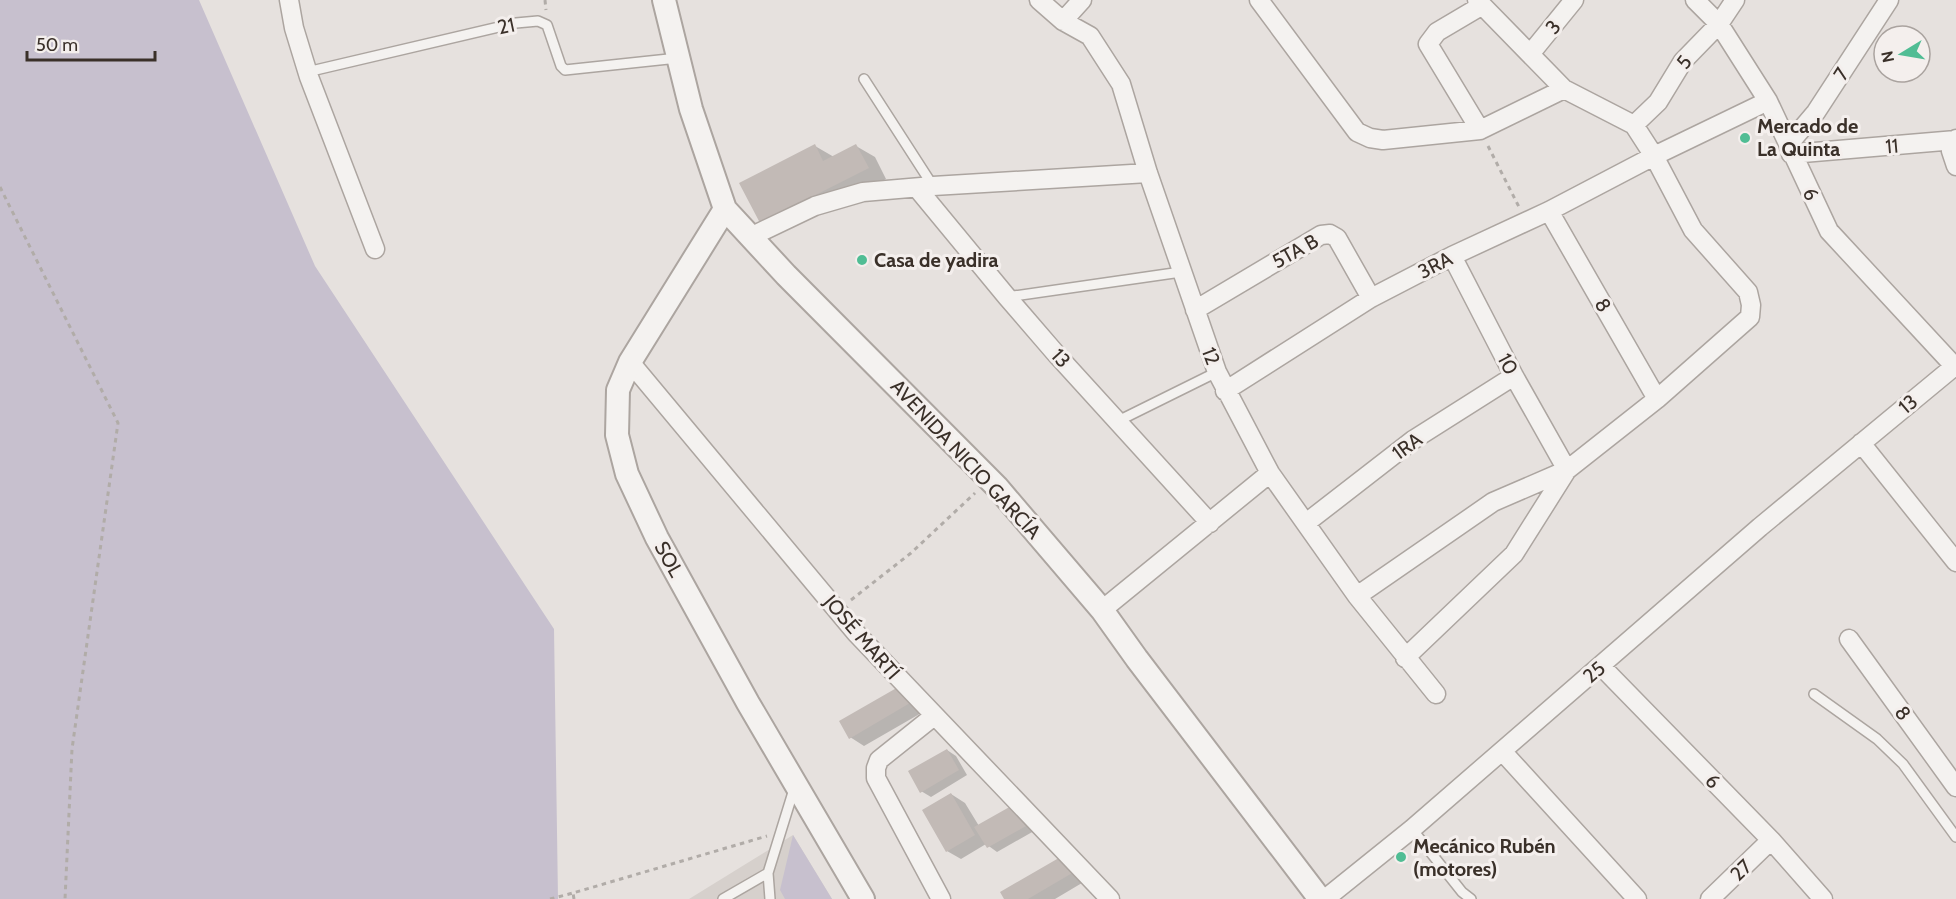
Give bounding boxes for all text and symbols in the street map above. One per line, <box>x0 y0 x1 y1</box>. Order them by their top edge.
street label: 21 <box>495 12 517 40</box>
street label: 3 <box>1540 15 1566 39</box>
scale bar <box>27 24 154 62</box>
north arrow <box>1872 24 1932 84</box>
text: 50 m <box>36 34 78 56</box>
text: N <box>1877 49 1898 64</box>
street label: 5 <box>1671 50 1697 74</box>
street label: 7 <box>1828 63 1854 85</box>
place label: Mercado de La Quinta <box>1757 114 1858 161</box>
marker: Mercado de La Quinta <box>1738 131 1752 145</box>
street label: 11 <box>1884 133 1900 159</box>
street label: 6 <box>1798 184 1824 204</box>
street label: 5TA B <box>1268 229 1322 273</box>
street label: 3RA <box>1414 246 1457 284</box>
place label: Casa de yadira <box>874 248 999 272</box>
marker: Casa de yadira <box>855 253 869 267</box>
street label: 8 <box>1590 294 1616 316</box>
street label: 13 <box>1046 344 1076 372</box>
street label: 12 <box>1197 344 1225 368</box>
street label: 10 <box>1493 349 1523 379</box>
street label: AVENIDA NICIO GARCÍA <box>886 374 1047 544</box>
street label: 13 <box>1894 389 1922 419</box>
street label: 1RA <box>1387 427 1427 465</box>
street label: SOL <box>650 537 688 581</box>
street label: JOSÉ MARTÍ <box>818 589 905 684</box>
street label: 25 <box>1578 656 1610 688</box>
street label: 8 <box>1890 701 1916 725</box>
street label: 6 <box>1700 769 1726 793</box>
place label: Mecánico Rubén (motores) <box>1413 834 1556 881</box>
marker: Mecánico Rubén (motores) <box>1394 850 1408 864</box>
street label: 27 <box>1725 854 1757 886</box>

